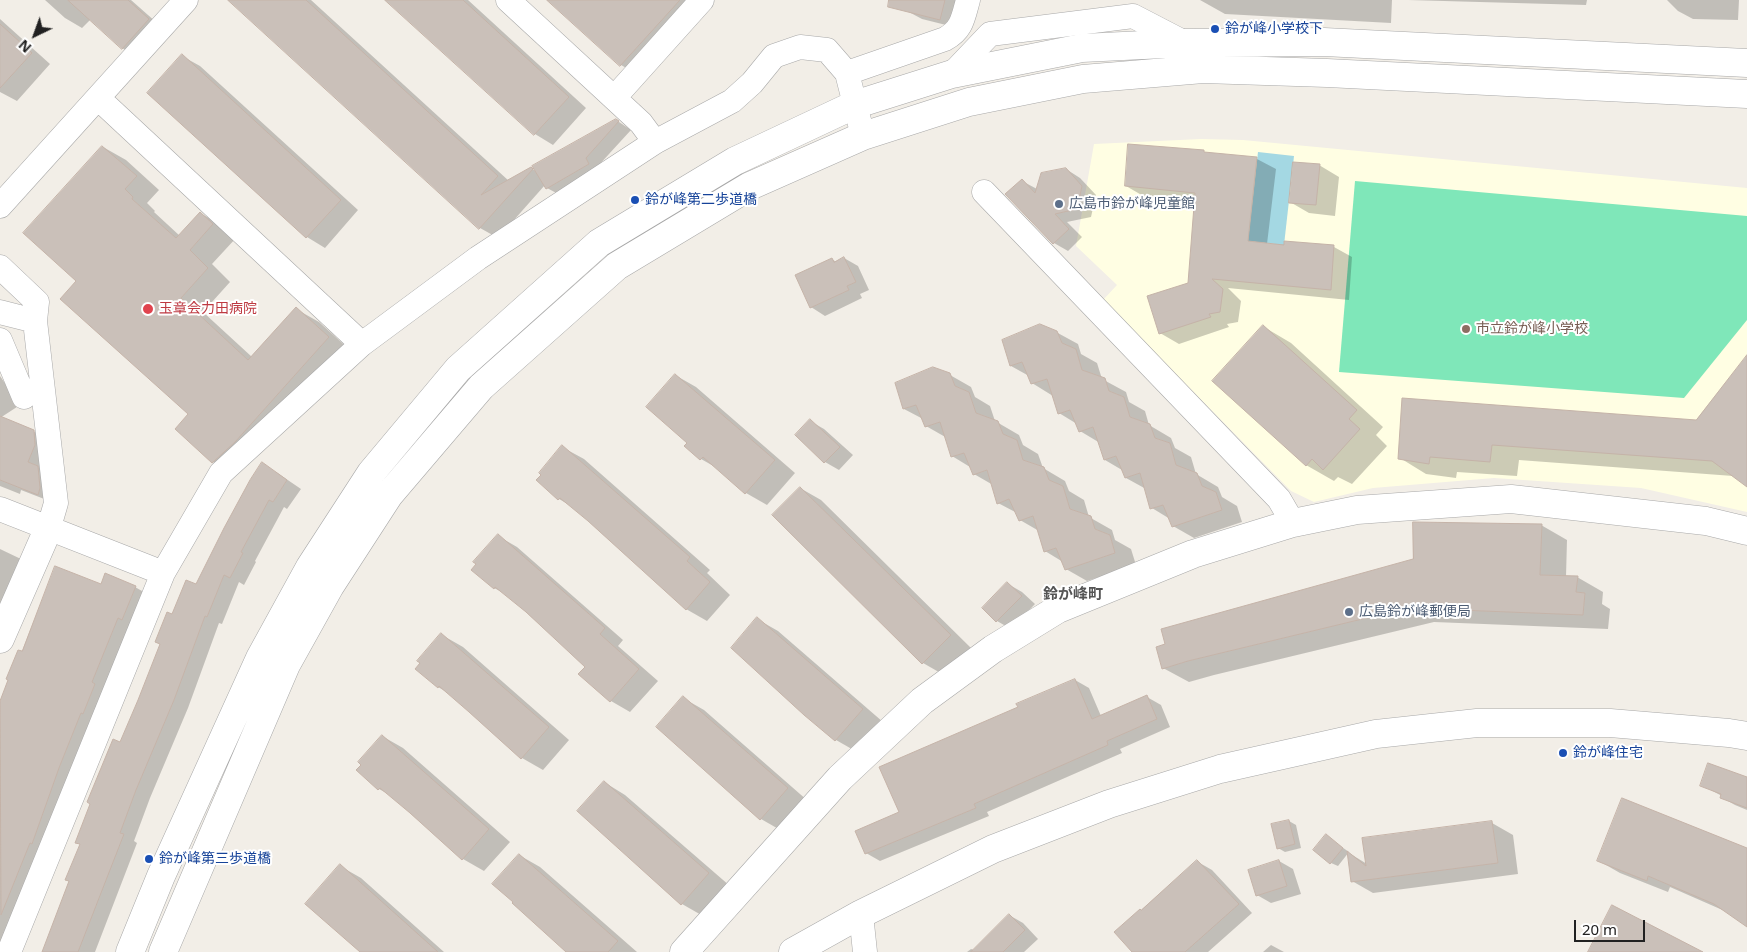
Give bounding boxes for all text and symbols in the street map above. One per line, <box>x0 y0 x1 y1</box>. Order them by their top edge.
north arrow <box>10 10 60 60</box>
place label: 鈴が峰小学校下 <box>1225 21 1323 37</box>
marker: 鈴が峰小学校下 <box>1209 23 1221 35</box>
text: N <box>14 36 35 57</box>
place label: 鈴が峰第二歩道橋 <box>645 192 757 208</box>
marker: 鈴が峰第二歩道橋 <box>629 194 641 206</box>
place label: 広島市鈴が峰児童館 <box>1069 196 1195 212</box>
marker: 広島市鈴が峰児童館 <box>1053 198 1065 210</box>
place label: 玉章会力田病院 <box>159 301 257 317</box>
marker: 玉章会力田病院 <box>141 302 155 316</box>
place label: 市立鈴が峰小学校 <box>1476 321 1588 337</box>
marker: 市立鈴が峰小学校 <box>1460 323 1472 335</box>
district label: 鈴が峰町 <box>1043 586 1103 604</box>
place label: 広島鈴が峰郵便局 <box>1359 604 1471 620</box>
marker: 広島鈴が峰郵便局 <box>1343 606 1355 618</box>
place label: 鈴が峰住宅 <box>1573 745 1643 761</box>
marker: 鈴が峰住宅 <box>1557 747 1569 759</box>
place label: 鈴が峰第三歩道橋 <box>159 851 271 867</box>
marker: 鈴が峰第三歩道橋 <box>143 853 155 865</box>
scale bar <box>1577 910 1648 942</box>
text: 20 m <box>1582 919 1617 939</box>

